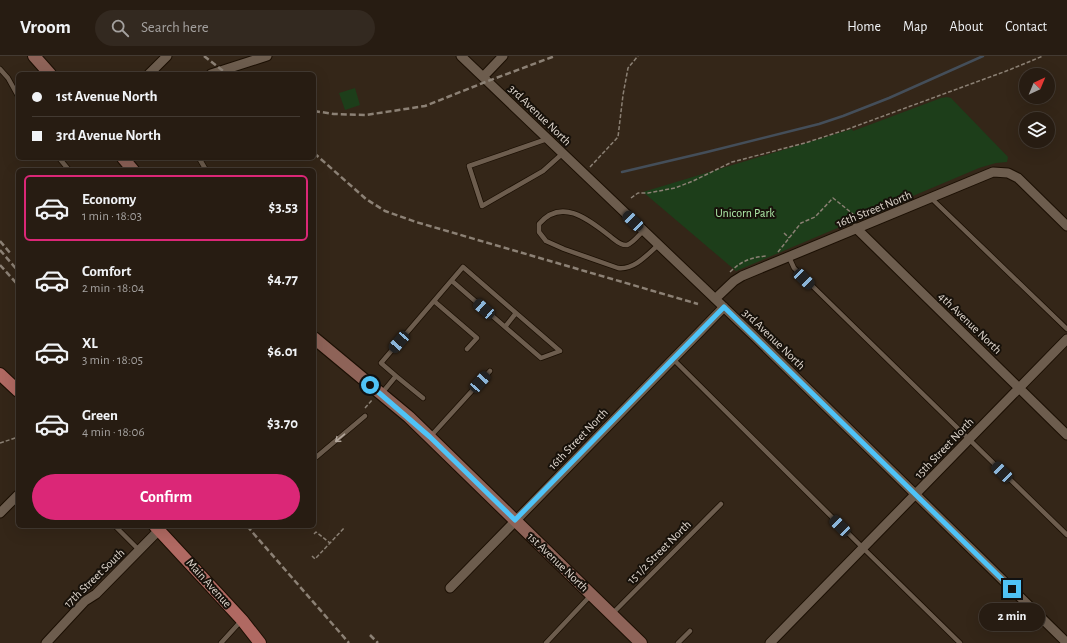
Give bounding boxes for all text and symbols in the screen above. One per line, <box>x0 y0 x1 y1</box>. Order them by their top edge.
search box <box>95 10 375 46</box>
icon: search <box>109 17 131 39</box>
text: Vroom <box>20 18 71 37</box>
text: Search here <box>141 20 209 35</box>
text: Home <box>847 20 881 34</box>
text: Map <box>903 20 927 34</box>
text: About <box>949 20 983 34</box>
text: Contact <box>1005 20 1047 34</box>
north arrow <box>1019 68 1055 104</box>
map controls <box>1019 68 1055 148</box>
street label: 3rd Avenue North <box>506 82 574 148</box>
text: 1st Avenue North <box>56 89 158 104</box>
button: layers <box>1019 112 1055 148</box>
text: 3rd Avenue North <box>56 128 161 143</box>
street label: 16th Street North <box>835 189 913 229</box>
icon: car <box>34 190 70 226</box>
text: Economy <box>82 192 136 207</box>
text: $3.53 <box>268 200 298 215</box>
park label: Unicorn Park <box>715 207 775 219</box>
car <box>620 208 646 234</box>
text: 1 min · 18:03 <box>82 210 142 223</box>
icon: car <box>34 262 70 298</box>
text: Comfort <box>82 264 131 279</box>
car <box>791 266 817 292</box>
text: $4.77 <box>267 272 298 287</box>
text: 2 min · 18:04 <box>82 282 144 295</box>
street label: 4th Avenue North <box>936 290 1004 356</box>
car <box>471 297 497 321</box>
street label: 3rd Avenue North <box>740 306 808 372</box>
car <box>387 329 411 355</box>
icon: car <box>34 334 70 370</box>
text: XL <box>82 336 98 351</box>
text: $6.01 <box>267 344 298 359</box>
text: 3 min · 18:05 <box>82 354 143 367</box>
car <box>468 369 492 395</box>
route start <box>361 376 379 394</box>
icon: car <box>34 406 70 442</box>
street label: 16th Street North <box>546 406 610 472</box>
text: Green <box>82 408 118 423</box>
street label: 15th Street North <box>912 415 976 481</box>
text: $3.70 <box>267 416 298 431</box>
text: 4 min · 18:06 <box>82 426 145 439</box>
one-way arrow <box>334 433 345 442</box>
car <box>989 459 1015 485</box>
button: Confirm <box>32 474 300 520</box>
car <box>827 513 853 539</box>
street label: 15 1/2 Street North <box>625 518 693 586</box>
street label: 1st Avenue North <box>525 530 591 594</box>
street label: 17th Street South <box>61 546 127 610</box>
street label: Main Avenue <box>184 556 234 610</box>
route end <box>1003 580 1021 598</box>
callout: 2 min <box>979 603 1045 631</box>
text: 2 min <box>998 610 1026 623</box>

